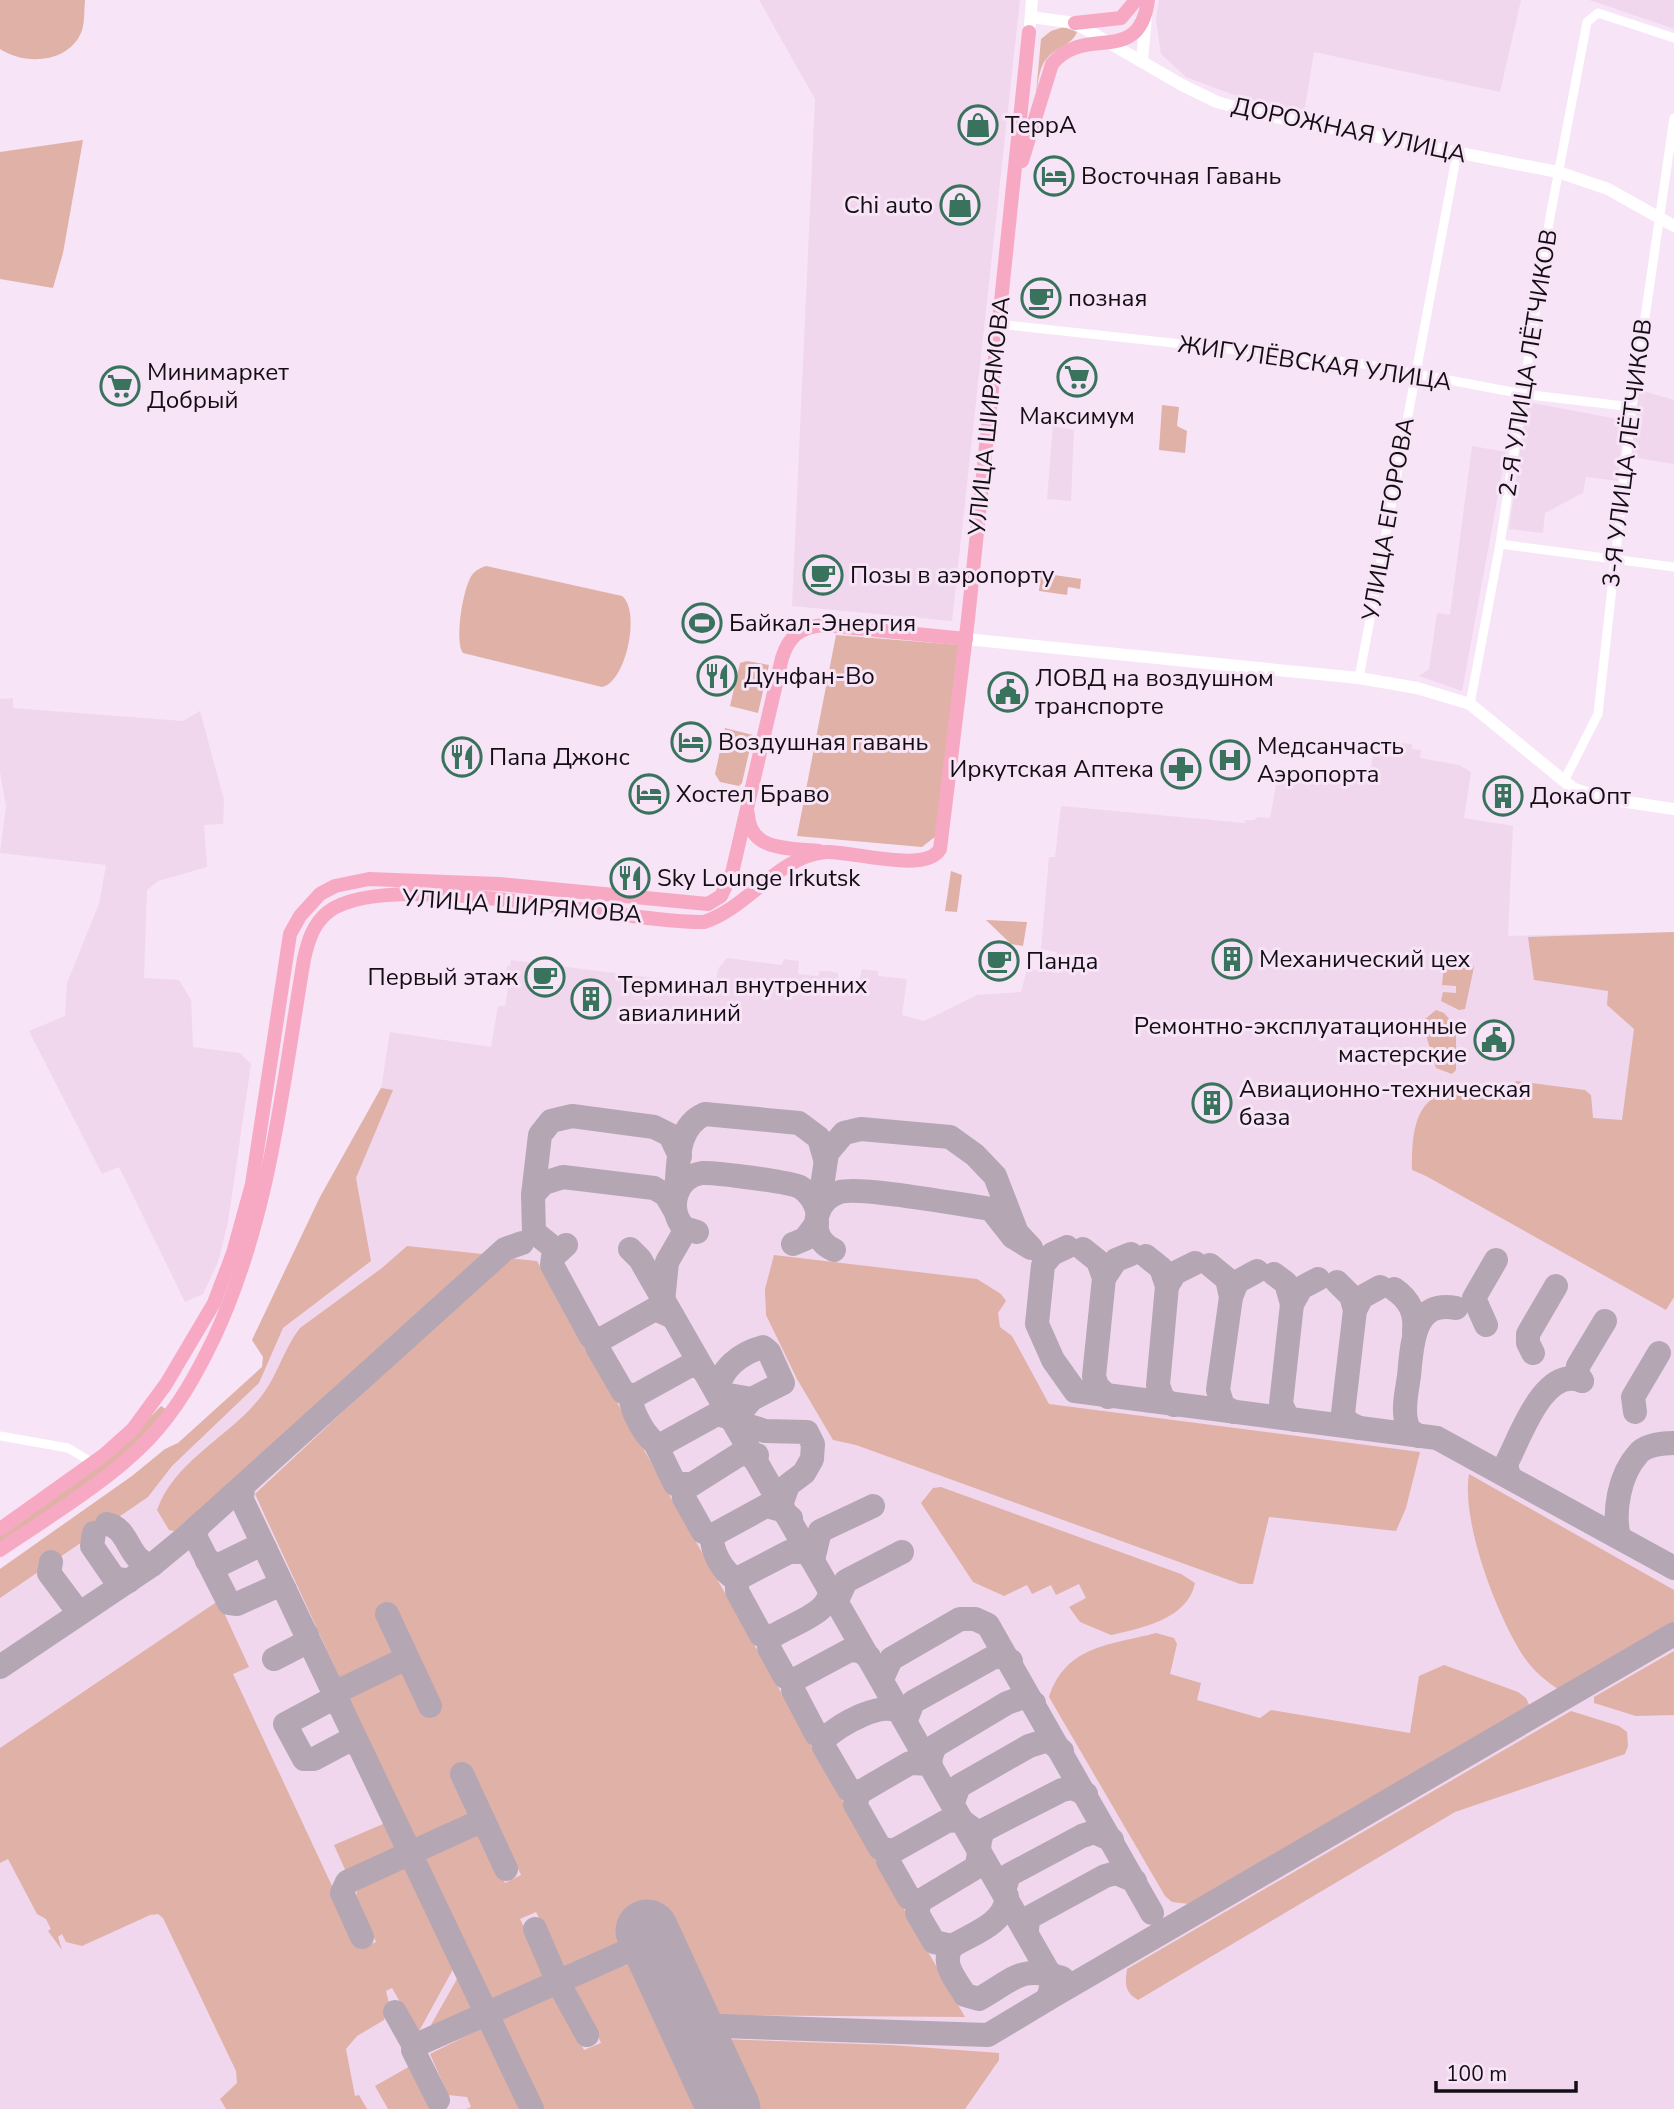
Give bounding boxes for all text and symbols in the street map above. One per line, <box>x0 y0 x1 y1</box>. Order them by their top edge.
street label: ДОРОЖНАЯ УЛИЦА <box>1229 89 1470 171</box>
shop icon: ТеррА <box>957 104 999 146</box>
place label: ТеррА <box>1005 109 1077 141</box>
hotel icon: Восточная Гавань <box>1033 155 1075 197</box>
place label: Восточная Гавань <box>1081 160 1281 192</box>
shop icon: Chi auto <box>939 184 981 226</box>
place label: Chi auto <box>844 189 933 221</box>
street label: 2-Я УЛИЦА ЛЁТЧИКОВ <box>1491 227 1565 499</box>
cafe icon: позная <box>1020 277 1062 319</box>
place label: позная <box>1068 282 1148 314</box>
street label: УЛИЦА ШИРЯМОВА <box>960 294 1018 538</box>
street label: 3-Я УЛИЦА ЛЁТЧИКОВ <box>1595 317 1659 589</box>
street label: ЖИГУЛЁВСКАЯ УЛИЦА <box>1176 328 1454 398</box>
place label: Минимаркет Добрый <box>147 356 289 416</box>
supermarket icon: Максимум <box>1056 356 1098 398</box>
supermarket icon: Минимаркет Добрый <box>99 365 141 407</box>
place label: Максимум <box>1019 400 1135 432</box>
street label: УЛИЦА ЕГОРОВА <box>1354 414 1422 624</box>
cafe icon: Позы в аэропорту <box>802 554 844 596</box>
place label: Позы в аэропорту <box>850 559 1055 591</box>
sports icon: Байкал-Энергия <box>681 602 723 644</box>
place label: Байкал-Энергия <box>729 607 916 639</box>
restaurant icon: Дунфан-Во <box>696 655 738 697</box>
place label: Дунфан-Во <box>744 660 875 692</box>
place label: ЛОВД на воздушном транспорте <box>1035 662 1274 722</box>
public building icon: ЛОВД на воздушном транспорте <box>987 671 1029 713</box>
hotel icon: Воздушная гавань <box>670 721 712 763</box>
place label: Воздушная гавань <box>718 726 928 758</box>
place label: Медсанчасть Аэропорта <box>1257 730 1404 790</box>
restaurant icon: Папа Джонс <box>441 736 483 778</box>
hospital icon: Медсанчасть Аэропорта <box>1209 739 1251 781</box>
place label: Папа Джонс <box>489 741 630 773</box>
pharmacy icon: Иркутская Аптека <box>1160 748 1202 790</box>
place label: Иркутская Аптека <box>949 753 1154 785</box>
hotel icon: Хостел Браво <box>628 773 670 815</box>
building icon: ДокаОпт <box>1482 775 1524 817</box>
place label: Хостел Браво <box>676 778 830 810</box>
place label: ДокаОпт <box>1530 780 1631 812</box>
restaurant icon: Sky Lounge Irkutsk <box>609 857 651 899</box>
place label: Sky Lounge Irkutsk <box>657 862 861 894</box>
street label: УЛИЦА ШИРЯМОВА <box>400 882 643 930</box>
building icon: Механический цех <box>1211 938 1253 980</box>
cafe icon: Панда <box>978 940 1020 982</box>
place label: Механический цех <box>1259 943 1471 975</box>
place label: Панда <box>1026 945 1098 977</box>
cafe icon: Первый этаж <box>524 956 566 998</box>
place label: Первый этаж <box>368 961 518 993</box>
place label: Терминал внутренних авиалиний <box>618 969 868 1029</box>
building icon: Терминал внутренних авиалиний <box>570 978 612 1020</box>
place label: Ремонтно-эксплуатационные мастерские <box>1134 1010 1467 1070</box>
public building icon: Ремонтно-эксплуатационные мастерские <box>1473 1019 1515 1061</box>
place label: Авиационно-техническая база <box>1239 1073 1531 1133</box>
building icon: Авиационно-техническая база <box>1191 1082 1233 1124</box>
scale bar <box>1436 2050 1576 2094</box>
text: 100 m <box>1446 2060 1507 2088</box>

